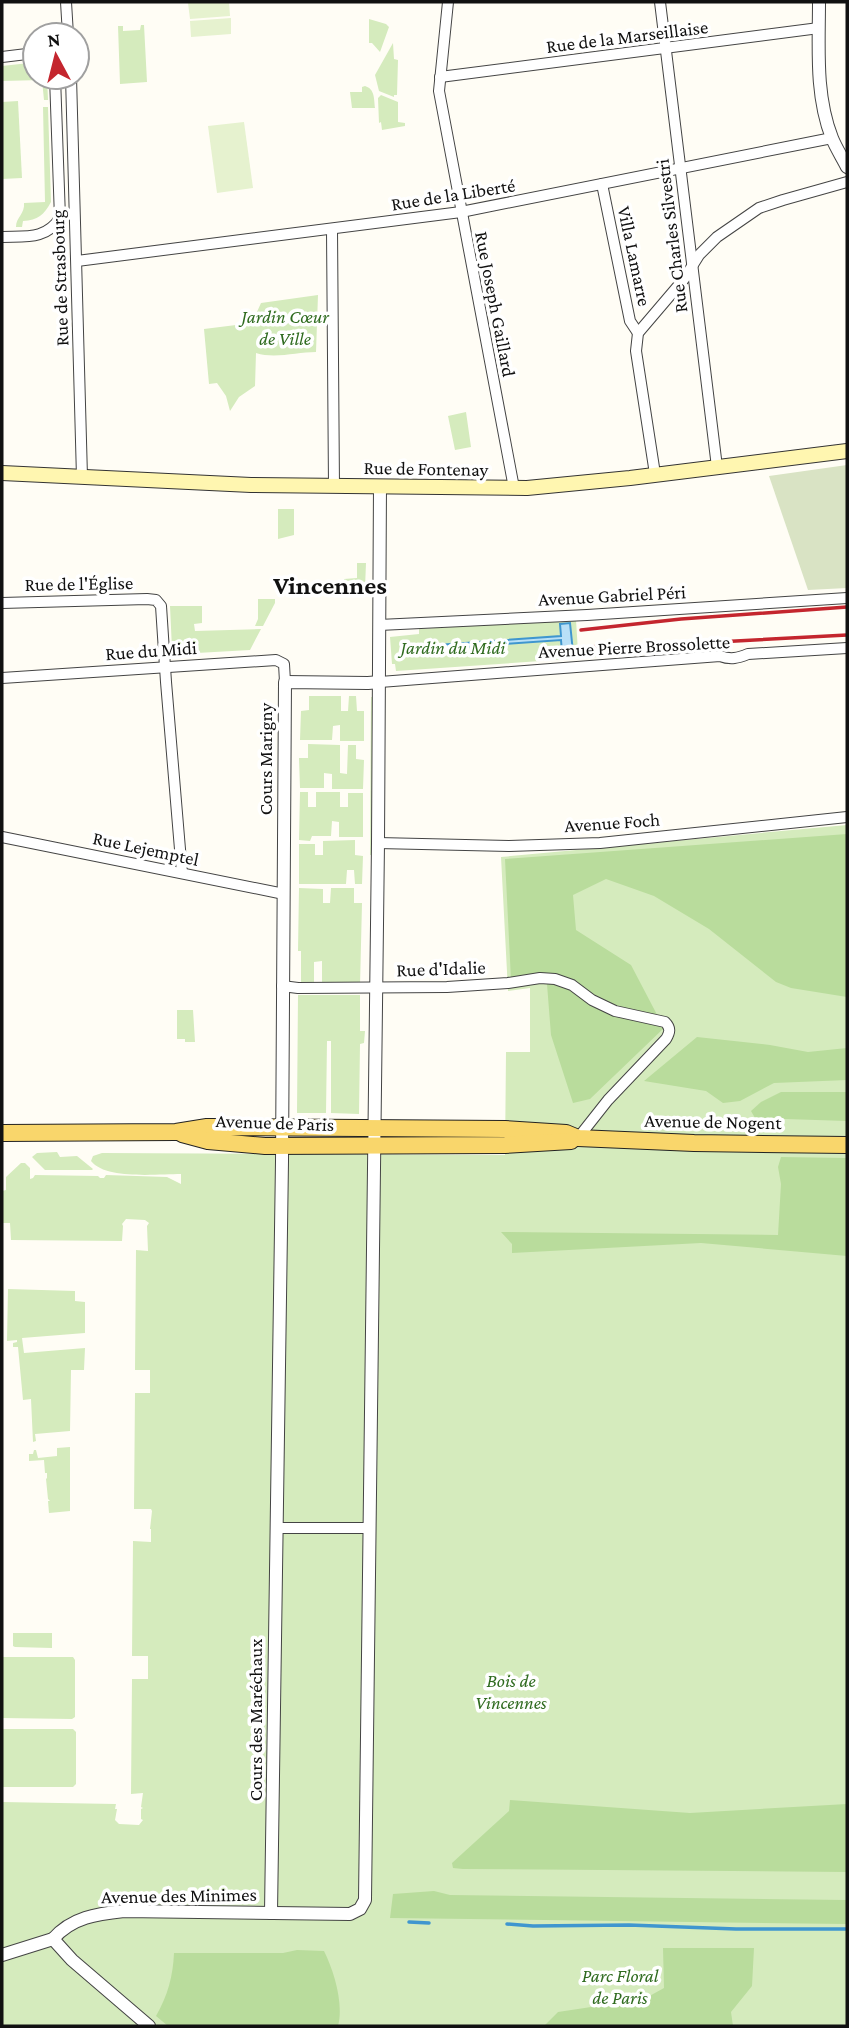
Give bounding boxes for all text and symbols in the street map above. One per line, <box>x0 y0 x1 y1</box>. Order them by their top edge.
street label: Rue de la Marseillaise <box>545 16 709 57</box>
north arrow <box>21 21 91 91</box>
text: N <box>46 28 62 51</box>
street label: Rue Charles Silvestri <box>652 158 691 314</box>
street label: Rue de la Liberté <box>390 174 517 215</box>
street label: Villa Lamarre <box>614 204 655 308</box>
street label: Rue de Strasbourg <box>47 209 72 347</box>
street label: Rue Joseph Gaillard <box>471 230 520 379</box>
park label: Jardin Cœur de Ville <box>238 306 330 349</box>
street label: Rue de Fontenay <box>363 457 489 480</box>
district label: Vincennes <box>272 571 387 600</box>
street label: Rue de l'Église <box>25 572 133 595</box>
street label: Avenue Gabriel Péri <box>538 581 686 610</box>
street label: Avenue Pierre Brossolette <box>538 631 730 662</box>
street label: Rue du Midi <box>105 637 197 664</box>
park label: Jardin du Midi <box>397 637 506 658</box>
street label: Cours Marigny <box>255 702 276 815</box>
street label: Avenue Foch <box>563 809 661 836</box>
street label: Rue Lejemptel <box>91 827 201 871</box>
street label: Rue d'Idalie <box>396 956 486 981</box>
street label: Avenue de Paris <box>215 1110 335 1135</box>
street label: Avenue de Nogent <box>644 1110 782 1133</box>
street label: Cours des Maréchaux <box>245 1639 266 1801</box>
park label: Bois de Vincennes <box>475 1670 547 1713</box>
street label: Avenue des Minimes <box>101 1884 257 1907</box>
park label: Parc Floral de Paris <box>582 1965 659 2008</box>

